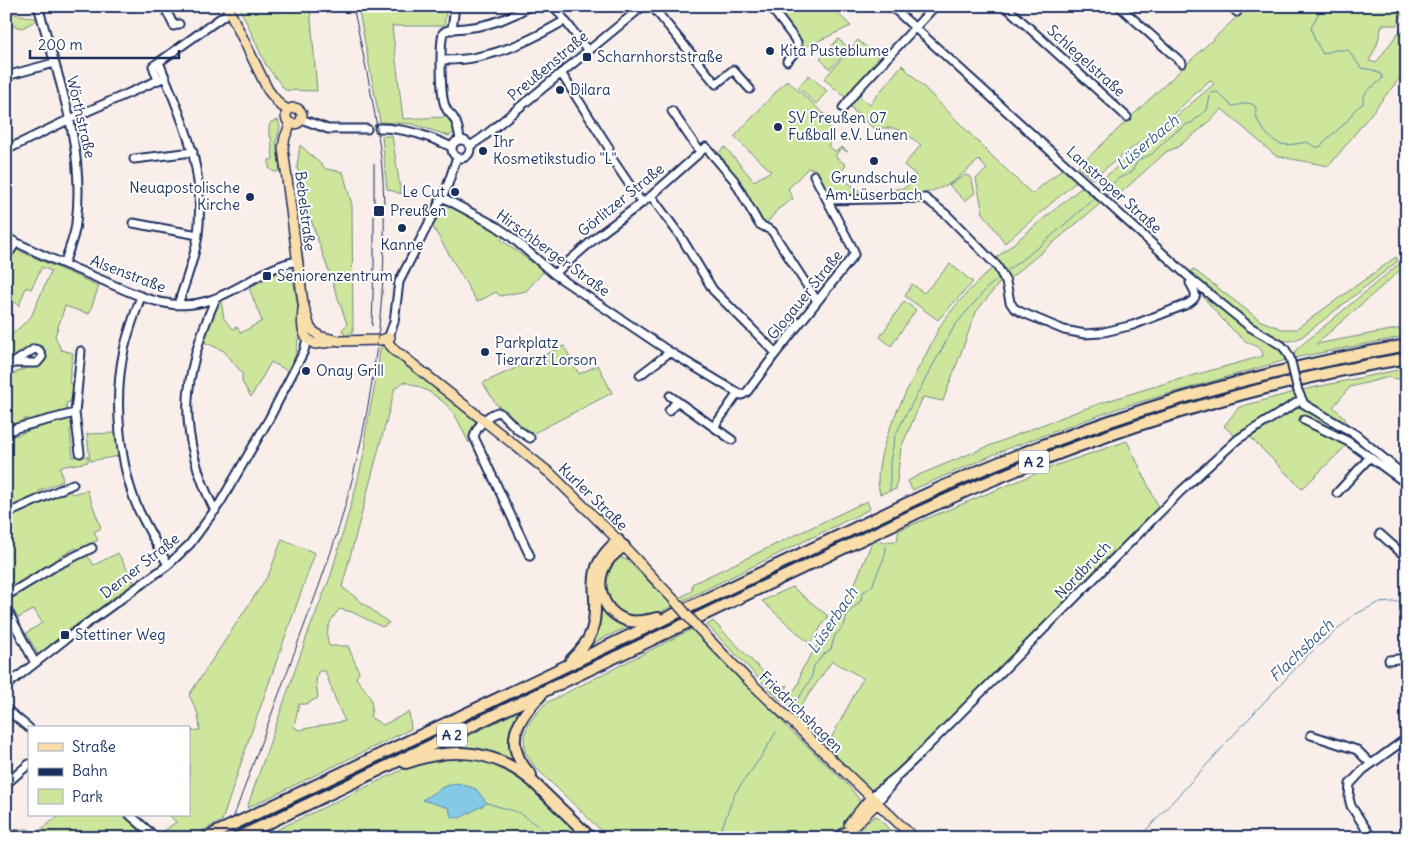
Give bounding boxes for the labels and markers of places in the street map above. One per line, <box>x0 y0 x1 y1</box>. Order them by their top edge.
place label: Kita Pusteblume <box>780 41 889 60</box>
marker: Kita Pusteblume <box>764 45 776 57</box>
place label: Scharnhorststraße <box>597 47 723 66</box>
marker: Scharnhorststraße <box>581 51 593 63</box>
place label: Dilara <box>570 80 611 99</box>
marker: Dilara <box>554 84 566 96</box>
place label: SV Preußen 07 Fußball e.V. Lünen <box>788 108 908 144</box>
marker: SV Preußen 07 Fußball e.V. Lünen <box>772 121 784 133</box>
place label: Ihr Kosmetikstudio "L" <box>493 132 617 168</box>
marker: Ihr Kosmetikstudio "L" <box>477 145 489 157</box>
marker: Grundschule Am Lüserbach <box>868 155 880 167</box>
place label: Grundschule Am Lüserbach <box>825 168 923 204</box>
place label: Neuapostolische Kirche <box>129 178 240 214</box>
place label: Le Cut <box>402 182 445 201</box>
marker: Le Cut <box>449 186 461 198</box>
marker: Neuapostolische Kirche <box>244 191 256 203</box>
place label: Preußen <box>390 201 447 220</box>
marker: Preußen <box>372 204 386 218</box>
marker: Kanne <box>396 222 408 234</box>
place label: Kanne <box>380 235 424 254</box>
place label: Seniorenzentrum <box>277 266 393 285</box>
marker: Seniorenzentrum <box>261 270 273 282</box>
place label: Parkplatz Tierarzt Lorson <box>495 333 598 369</box>
marker: Parkplatz Tierarzt Lorson <box>479 346 491 358</box>
place label: Onay Grill <box>316 361 384 380</box>
marker: Onay Grill <box>300 365 312 377</box>
place label: Stettiner Weg <box>75 625 166 644</box>
marker: Stettiner Weg <box>59 629 71 641</box>

